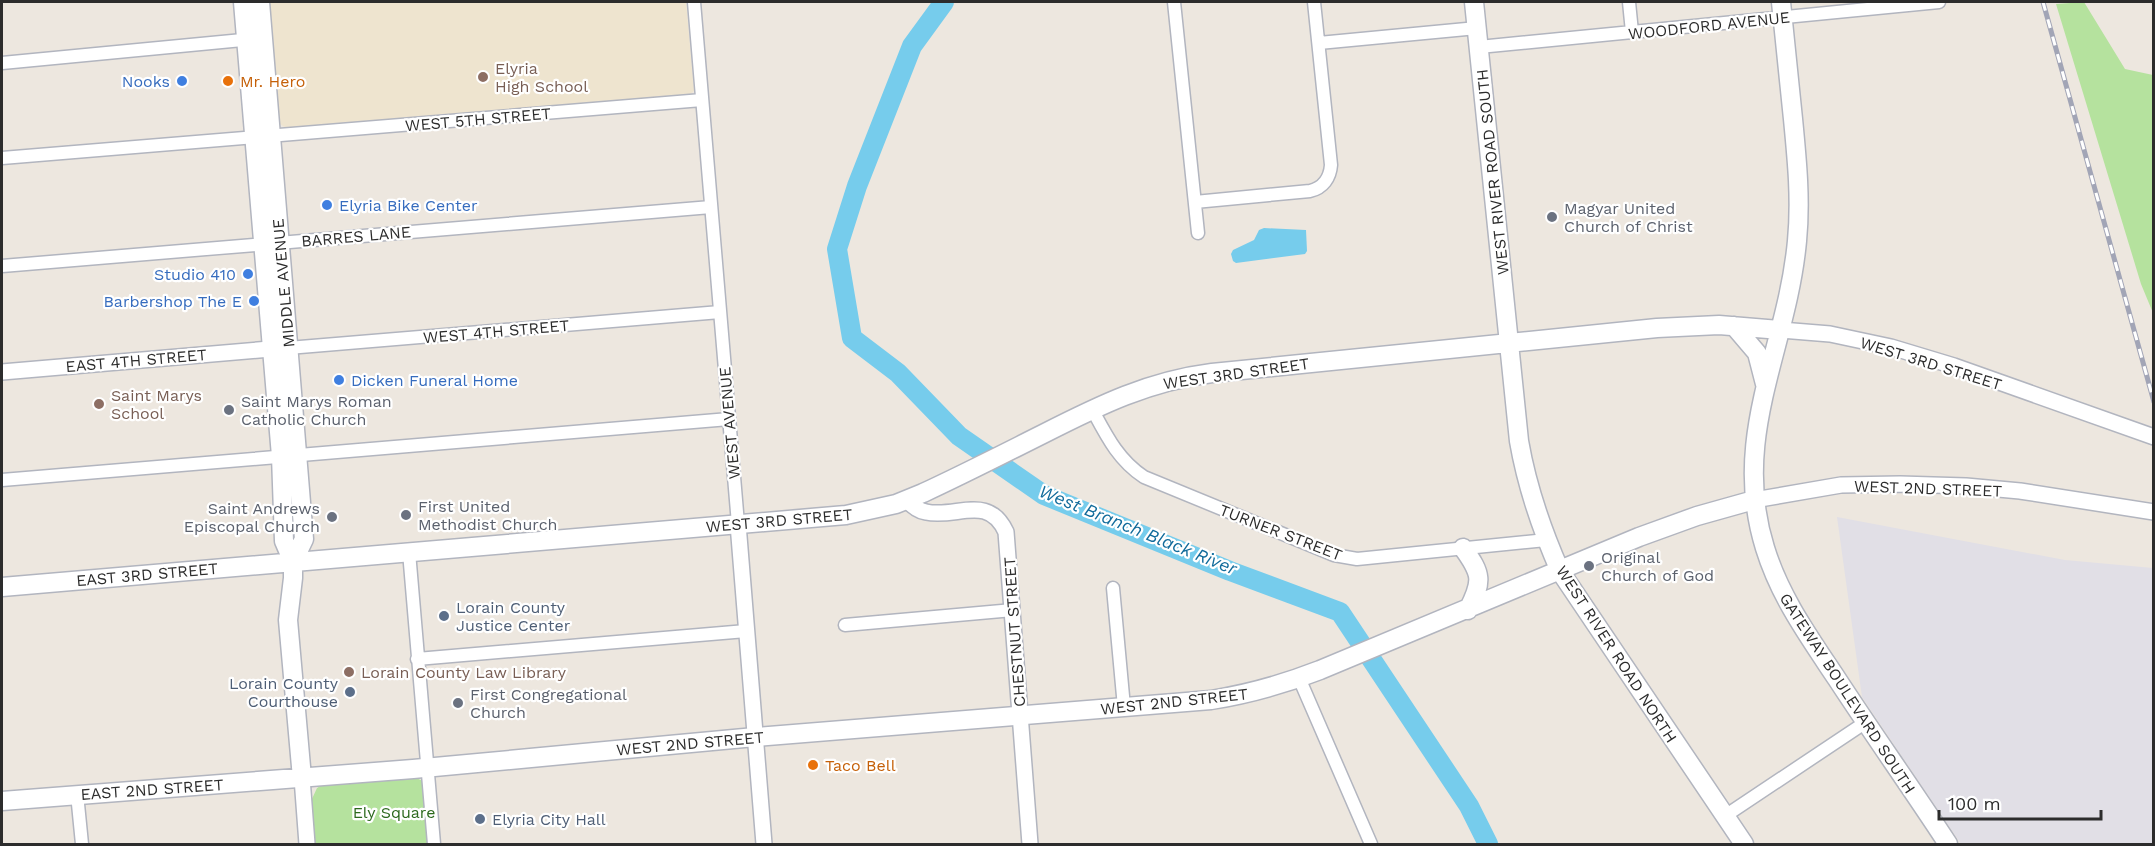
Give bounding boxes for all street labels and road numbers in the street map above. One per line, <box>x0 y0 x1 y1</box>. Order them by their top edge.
street label: WOODFORD AVENUE <box>1627 8 1791 43</box>
street label: WEST RIVER ROAD SOUTH <box>1472 68 1513 276</box>
street label: WEST 5TH STREET <box>404 104 552 135</box>
street label: MIDDLE AVENUE <box>268 218 299 348</box>
street label: BARRES LANE <box>300 222 412 251</box>
street label: WEST 4TH STREET <box>422 316 570 347</box>
street label: WEST 3RD STREET <box>1858 333 2004 394</box>
street label: EAST 4TH STREET <box>65 345 208 376</box>
street label: WEST 3RD STREET <box>1162 354 1311 393</box>
street label: WEST AVENUE <box>715 366 744 480</box>
street label: WEST 2ND STREET <box>1854 476 2003 501</box>
street label: TURNER STREET <box>1217 500 1345 565</box>
street label: WEST 3RD STREET <box>705 505 854 536</box>
street label: CHESTNUT STREET <box>1000 556 1029 708</box>
street label: EAST 3RD STREET <box>75 559 219 590</box>
street label: WEST RIVER ROAD NORTH <box>1552 562 1681 746</box>
street label: GATEWAY BOULEVARD SOUTH <box>1776 590 1920 797</box>
street label: WEST 2ND STREET <box>1099 684 1249 719</box>
street label: WEST 2ND STREET <box>615 728 765 759</box>
street label: EAST 2ND STREET <box>80 775 225 804</box>

